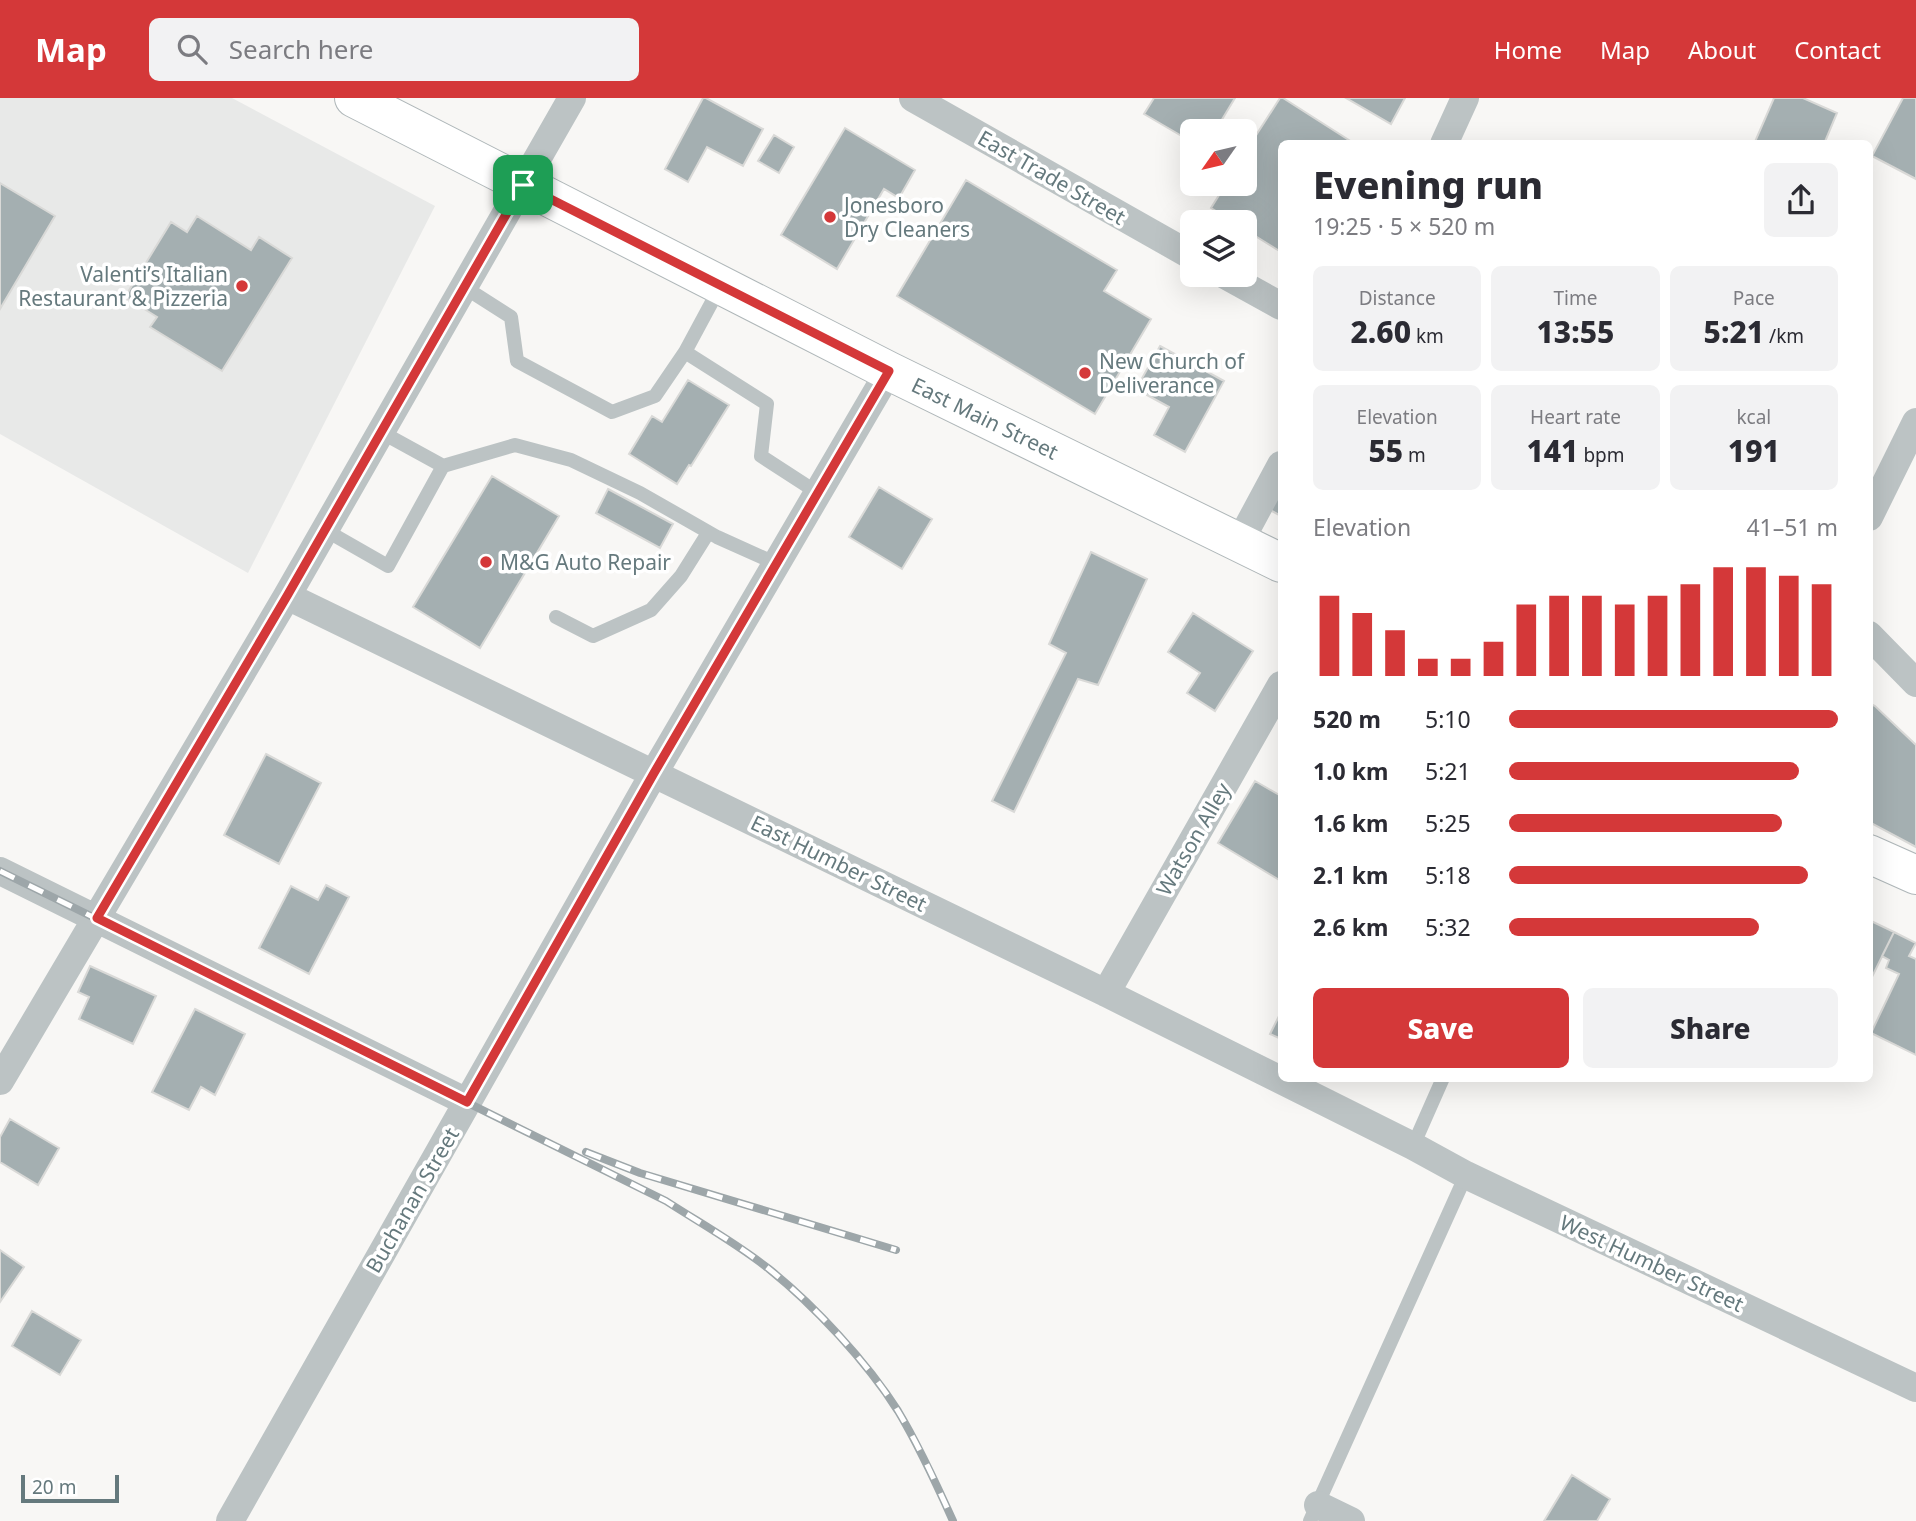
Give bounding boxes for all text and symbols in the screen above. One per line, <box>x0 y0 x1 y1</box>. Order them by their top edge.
search box <box>149 18 639 81</box>
text: Map <box>35 27 107 72</box>
icon: search <box>173 30 211 68</box>
text: Search here <box>229 31 373 67</box>
text: Home <box>1494 33 1562 66</box>
text: Map <box>1600 33 1650 66</box>
text: About <box>1688 33 1756 66</box>
text: Contact <box>1794 33 1881 66</box>
north arrow <box>1180 119 1256 196</box>
map controls <box>1180 119 1257 287</box>
street label: East Trade Street <box>973 123 1131 231</box>
pin <box>493 155 553 215</box>
text: Evening run <box>1313 158 1543 210</box>
button: share <box>1764 163 1838 237</box>
icon: arrive <box>504 166 542 204</box>
place label: Jonesboro Dry Cleaners <box>842 191 970 243</box>
marker: Jonesboro Dry Cleaners <box>822 209 838 225</box>
button: layers <box>1180 210 1257 287</box>
text: 19:25 · 5 × 520 m <box>1313 210 1495 242</box>
place label: Valenti’s Italian Restaurant & Pizzeria <box>18 260 228 312</box>
marker: Valenti’s Italian Restaurant & Pizzeria <box>234 278 250 294</box>
text: Distance <box>1359 285 1436 311</box>
text: Time <box>1554 285 1597 311</box>
text: Pace <box>1733 285 1775 311</box>
text: 2.60 <box>1350 311 1411 352</box>
text: 13:55 <box>1537 311 1614 352</box>
text: 5:21 <box>1704 311 1764 352</box>
text: km <box>1411 323 1444 349</box>
text: /km <box>1764 323 1804 349</box>
place label: New Church of Deliverance <box>1099 347 1246 399</box>
marker: New Church of Deliverance <box>1077 365 1093 381</box>
street label: East Main Street <box>907 370 1063 466</box>
text: Elevation <box>1357 404 1438 430</box>
text: Heart rate <box>1530 404 1621 430</box>
text: kcal <box>1736 404 1771 430</box>
text: 55 <box>1368 430 1403 471</box>
text: 141 <box>1526 430 1578 471</box>
text: 191 <box>1728 430 1780 471</box>
text: m <box>1403 442 1426 468</box>
text: bpm <box>1578 442 1625 468</box>
text: Elevation <box>1313 511 1411 543</box>
text: 41–51 m <box>1746 511 1838 543</box>
place label: M&G Auto Repair <box>500 548 671 576</box>
marker: M&G Auto Repair <box>478 554 494 570</box>
text: 520 m <box>1313 703 1381 735</box>
text: 5:10 <box>1425 703 1471 735</box>
text: 1.0 km <box>1313 755 1388 787</box>
text: 5:21 <box>1425 755 1471 787</box>
street label: Watson Alley <box>1149 777 1237 901</box>
text: 1.6 km <box>1313 807 1388 839</box>
text: 5:25 <box>1425 807 1471 839</box>
street label: East Humber Street <box>746 808 932 918</box>
text: 2.1 km <box>1313 859 1388 891</box>
text: 5:18 <box>1425 859 1471 891</box>
text: 2.6 km <box>1313 911 1388 943</box>
text: 5:32 <box>1425 911 1471 943</box>
button: Save <box>1313 988 1569 1068</box>
button: Share <box>1583 988 1838 1068</box>
street label: Buchanan Street <box>359 1122 465 1278</box>
street label: West Humber Street <box>1556 1208 1749 1318</box>
scale bar <box>21 1472 119 1504</box>
text: 20 m <box>32 1474 76 1500</box>

